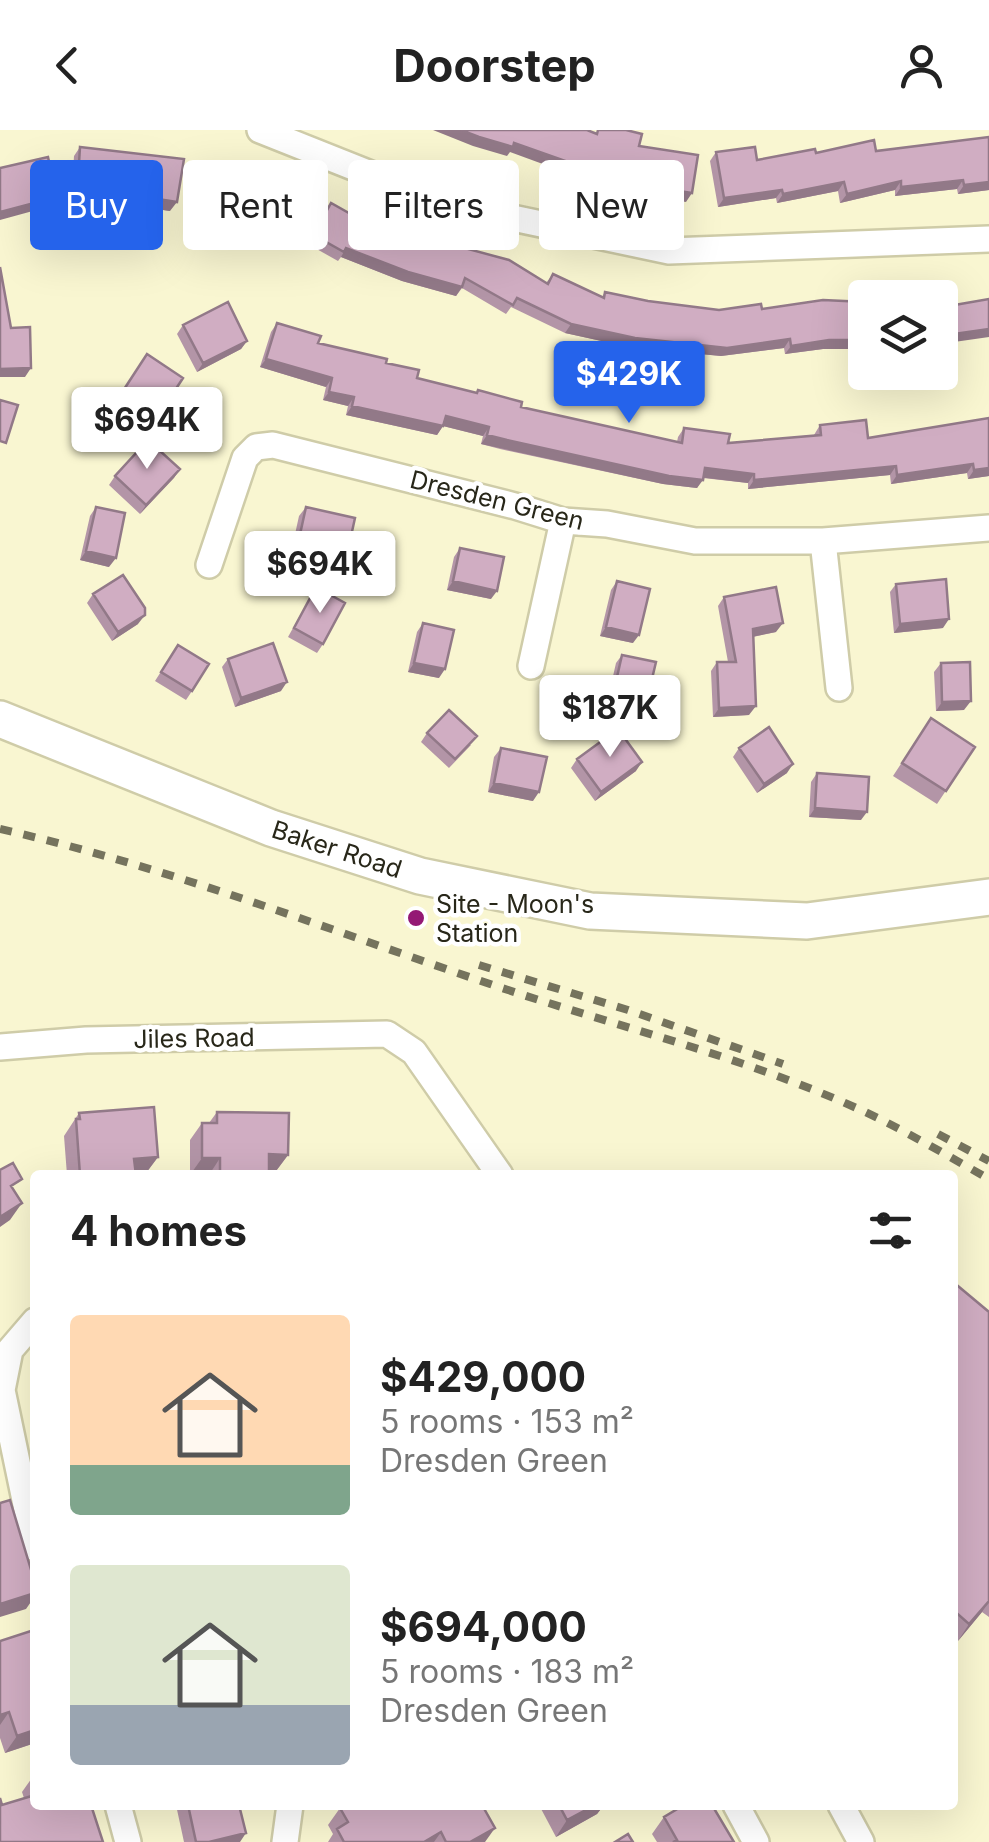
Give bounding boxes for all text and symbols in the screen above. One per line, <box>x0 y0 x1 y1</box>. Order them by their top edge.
icon: back <box>40 38 95 93</box>
text: Doorstep <box>393 38 596 93</box>
icon: person <box>894 38 949 93</box>
chip: Buy <box>30 160 163 250</box>
chip: Rent <box>183 160 328 250</box>
chip: Filters <box>348 160 519 250</box>
chip: New <box>539 160 684 250</box>
map controls <box>848 280 958 390</box>
button: layers <box>848 280 958 390</box>
pin: $429K <box>559 341 699 426</box>
text: $429K <box>576 354 682 393</box>
pin: $694K <box>77 387 217 472</box>
text: $694K <box>93 400 201 439</box>
street label: Dresden Green <box>407 464 587 536</box>
pin: $694K <box>250 531 390 616</box>
text: $694K <box>266 544 374 583</box>
pin: $187K <box>540 675 680 760</box>
text: $187K <box>561 688 659 727</box>
street label: Baker Road <box>268 814 406 884</box>
place label: Site - Moon's Station <box>436 889 594 948</box>
marker: Site - Moon's Station <box>405 907 427 929</box>
street label: Jiles Road <box>133 1022 255 1054</box>
icon: filters <box>863 1203 918 1258</box>
text: 4 homes <box>70 1205 247 1256</box>
text: $429,000 <box>380 1351 586 1402</box>
icon: home <box>150 1355 270 1475</box>
text: 5 rooms · 153 m² <box>380 1402 634 1441</box>
text: Dresden Green <box>380 1441 608 1480</box>
text: $694,000 <box>380 1601 587 1652</box>
icon: home <box>150 1605 270 1725</box>
text: 5 rooms · 183 m² <box>380 1652 634 1691</box>
text: Dresden Green <box>380 1691 608 1730</box>

